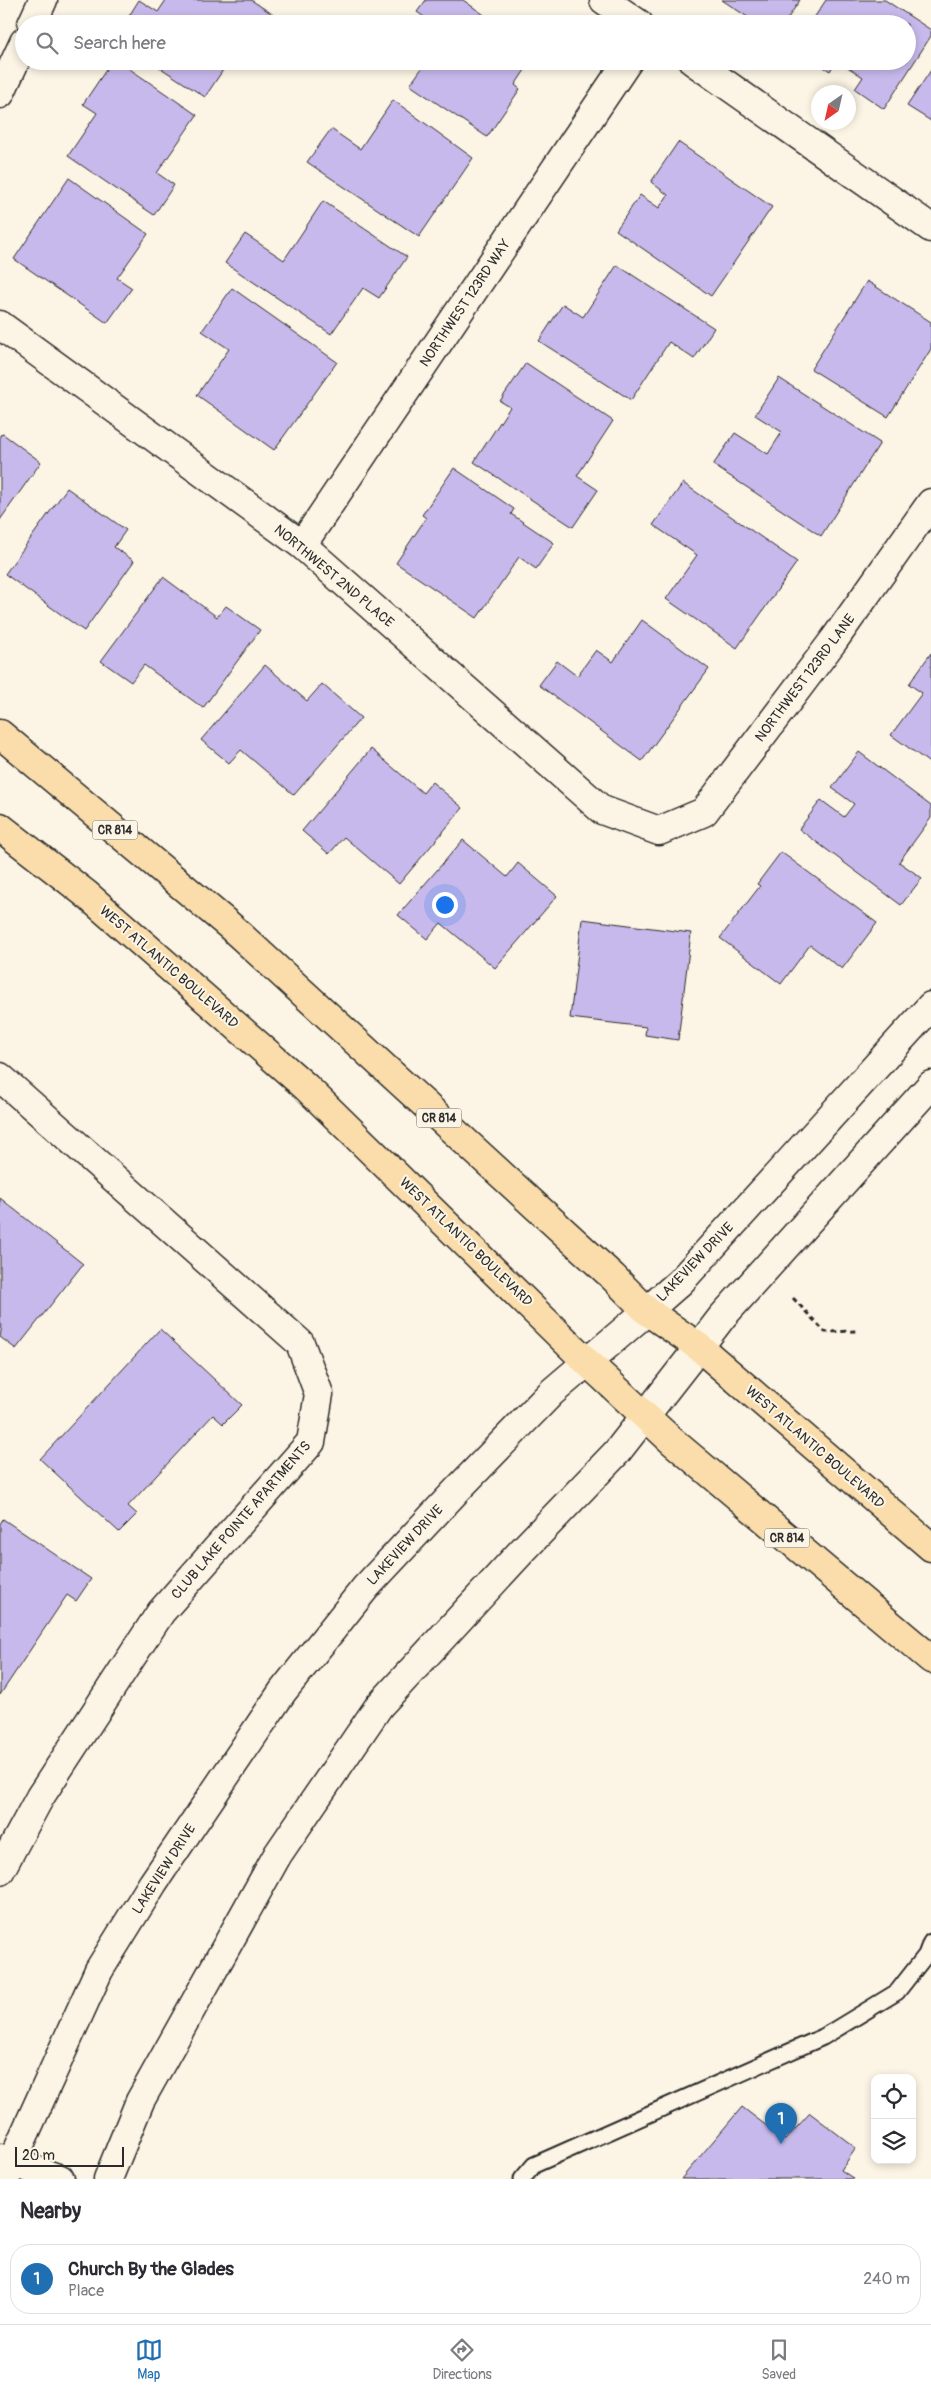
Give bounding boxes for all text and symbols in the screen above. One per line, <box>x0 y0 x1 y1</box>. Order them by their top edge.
search box <box>15 15 916 70</box>
icon: search <box>33 29 61 57</box>
text: Search here <box>73 31 166 55</box>
north arrow <box>811 85 856 130</box>
street label: NORTHWEST 123RD WAY <box>416 236 514 370</box>
street label: NORTHWEST 2ND PLACE <box>271 521 397 631</box>
street label: NORTHWEST 123RD LANE <box>751 611 859 745</box>
road number: CR 814 <box>92 820 138 840</box>
your location <box>432 892 458 918</box>
street label: WEST ATLANTIC BOULEVARD <box>96 902 242 1032</box>
road number: CR 814 <box>416 1108 462 1128</box>
street label: WEST ATLANTIC BOULEVARD <box>396 1174 536 1310</box>
street label: LAKEVIEW DRIVE <box>653 1219 737 1305</box>
street label: WEST ATLANTIC BOULEVARD <box>742 1382 888 1512</box>
street label: CLUB LAKE POINTE APARTMENTS <box>168 1437 314 1603</box>
street label: LAKEVIEW DRIVE <box>363 1501 447 1589</box>
road number: CR 814 <box>764 1529 810 1548</box>
street label: LAKEVIEW DRIVE <box>129 1821 199 1917</box>
map controls <box>871 2074 916 2164</box>
button: locate <box>871 2074 916 2119</box>
pin: 1 <box>765 2103 797 2144</box>
button: layers <box>871 2119 916 2164</box>
scale bar <box>15 2144 124 2167</box>
text: 20 m <box>22 2147 55 2164</box>
text: Nearby <box>20 2198 81 2225</box>
text: Church By the Glades <box>68 2257 234 2281</box>
text: 1 <box>34 2269 40 2289</box>
text: 240 m <box>863 2269 910 2289</box>
text: Place <box>68 2281 104 2301</box>
tab: Map <box>135 2336 163 2383</box>
tab: Directions <box>432 2336 492 2383</box>
tab: Saved <box>761 2336 796 2383</box>

